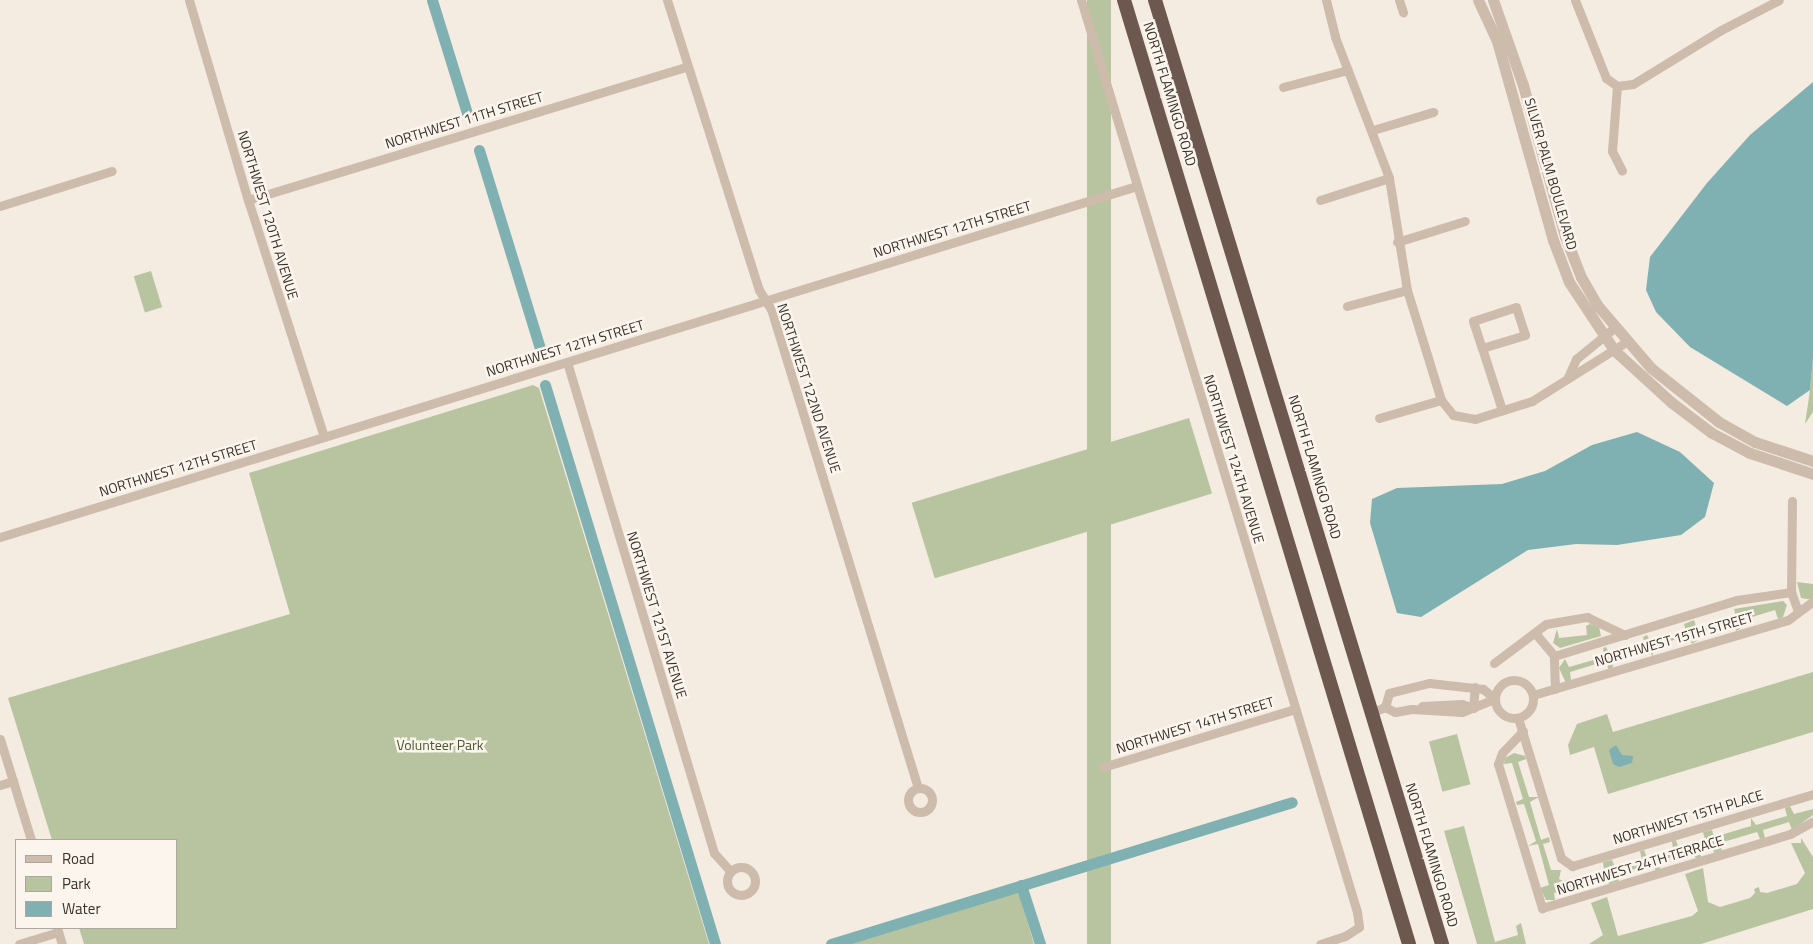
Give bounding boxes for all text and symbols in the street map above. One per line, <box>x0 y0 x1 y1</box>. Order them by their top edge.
street label: NORTH FLAMINGO ROAD <box>1140 20 1200 168</box>
street label: NORTHWEST 11TH STREET <box>383 88 545 152</box>
street label: SILVER PALM BOULEVARD <box>1521 96 1581 252</box>
street label: NORTHWEST 120TH AVENUE <box>234 129 302 301</box>
street label: NORTHWEST 12TH STREET <box>871 197 1033 261</box>
street label: NORTHWEST 122ND AVENUE <box>774 301 844 475</box>
street label: NORTHWEST 12TH STREET <box>484 316 646 380</box>
street label: NORTHWEST 124TH AVENUE <box>1200 373 1268 545</box>
street label: NORTH FLAMINGO ROAD <box>1285 393 1345 541</box>
street label: NORTHWEST 12TH STREET <box>97 436 259 500</box>
street label: NORTHWEST 121ST AVENUE <box>624 529 690 701</box>
street label: NORTHWEST 15TH STREET <box>1593 608 1755 670</box>
street label: NORTHWEST 14TH STREET <box>1114 693 1276 757</box>
park label: Volunteer Park <box>396 737 484 753</box>
street label: NORTH FLAMINGO ROAD <box>1402 781 1462 929</box>
street label: NORTHWEST 15TH PLACE <box>1611 786 1765 848</box>
street label: NORTHWEST 24TH TERRACE <box>1555 832 1725 898</box>
legend <box>15 839 178 929</box>
text: Road <box>62 847 94 870</box>
text: Park <box>62 872 91 895</box>
text: Water <box>62 897 101 920</box>

